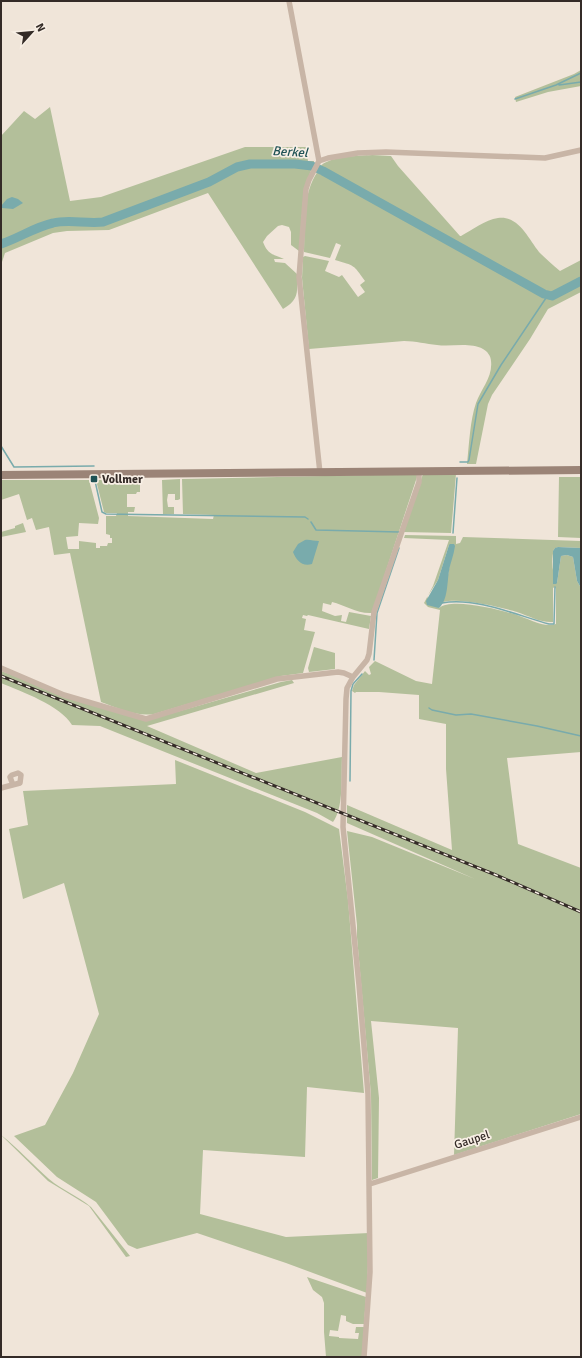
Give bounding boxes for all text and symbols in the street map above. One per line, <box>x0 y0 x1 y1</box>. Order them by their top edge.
north arrow <box>12 12 52 52</box>
text: N <box>33 21 48 34</box>
water label: Berkel <box>272 143 309 161</box>
place label: Vollmer <box>102 472 143 487</box>
marker: Vollmer <box>89 474 99 484</box>
street label: Gaupel <box>452 1127 492 1153</box>

